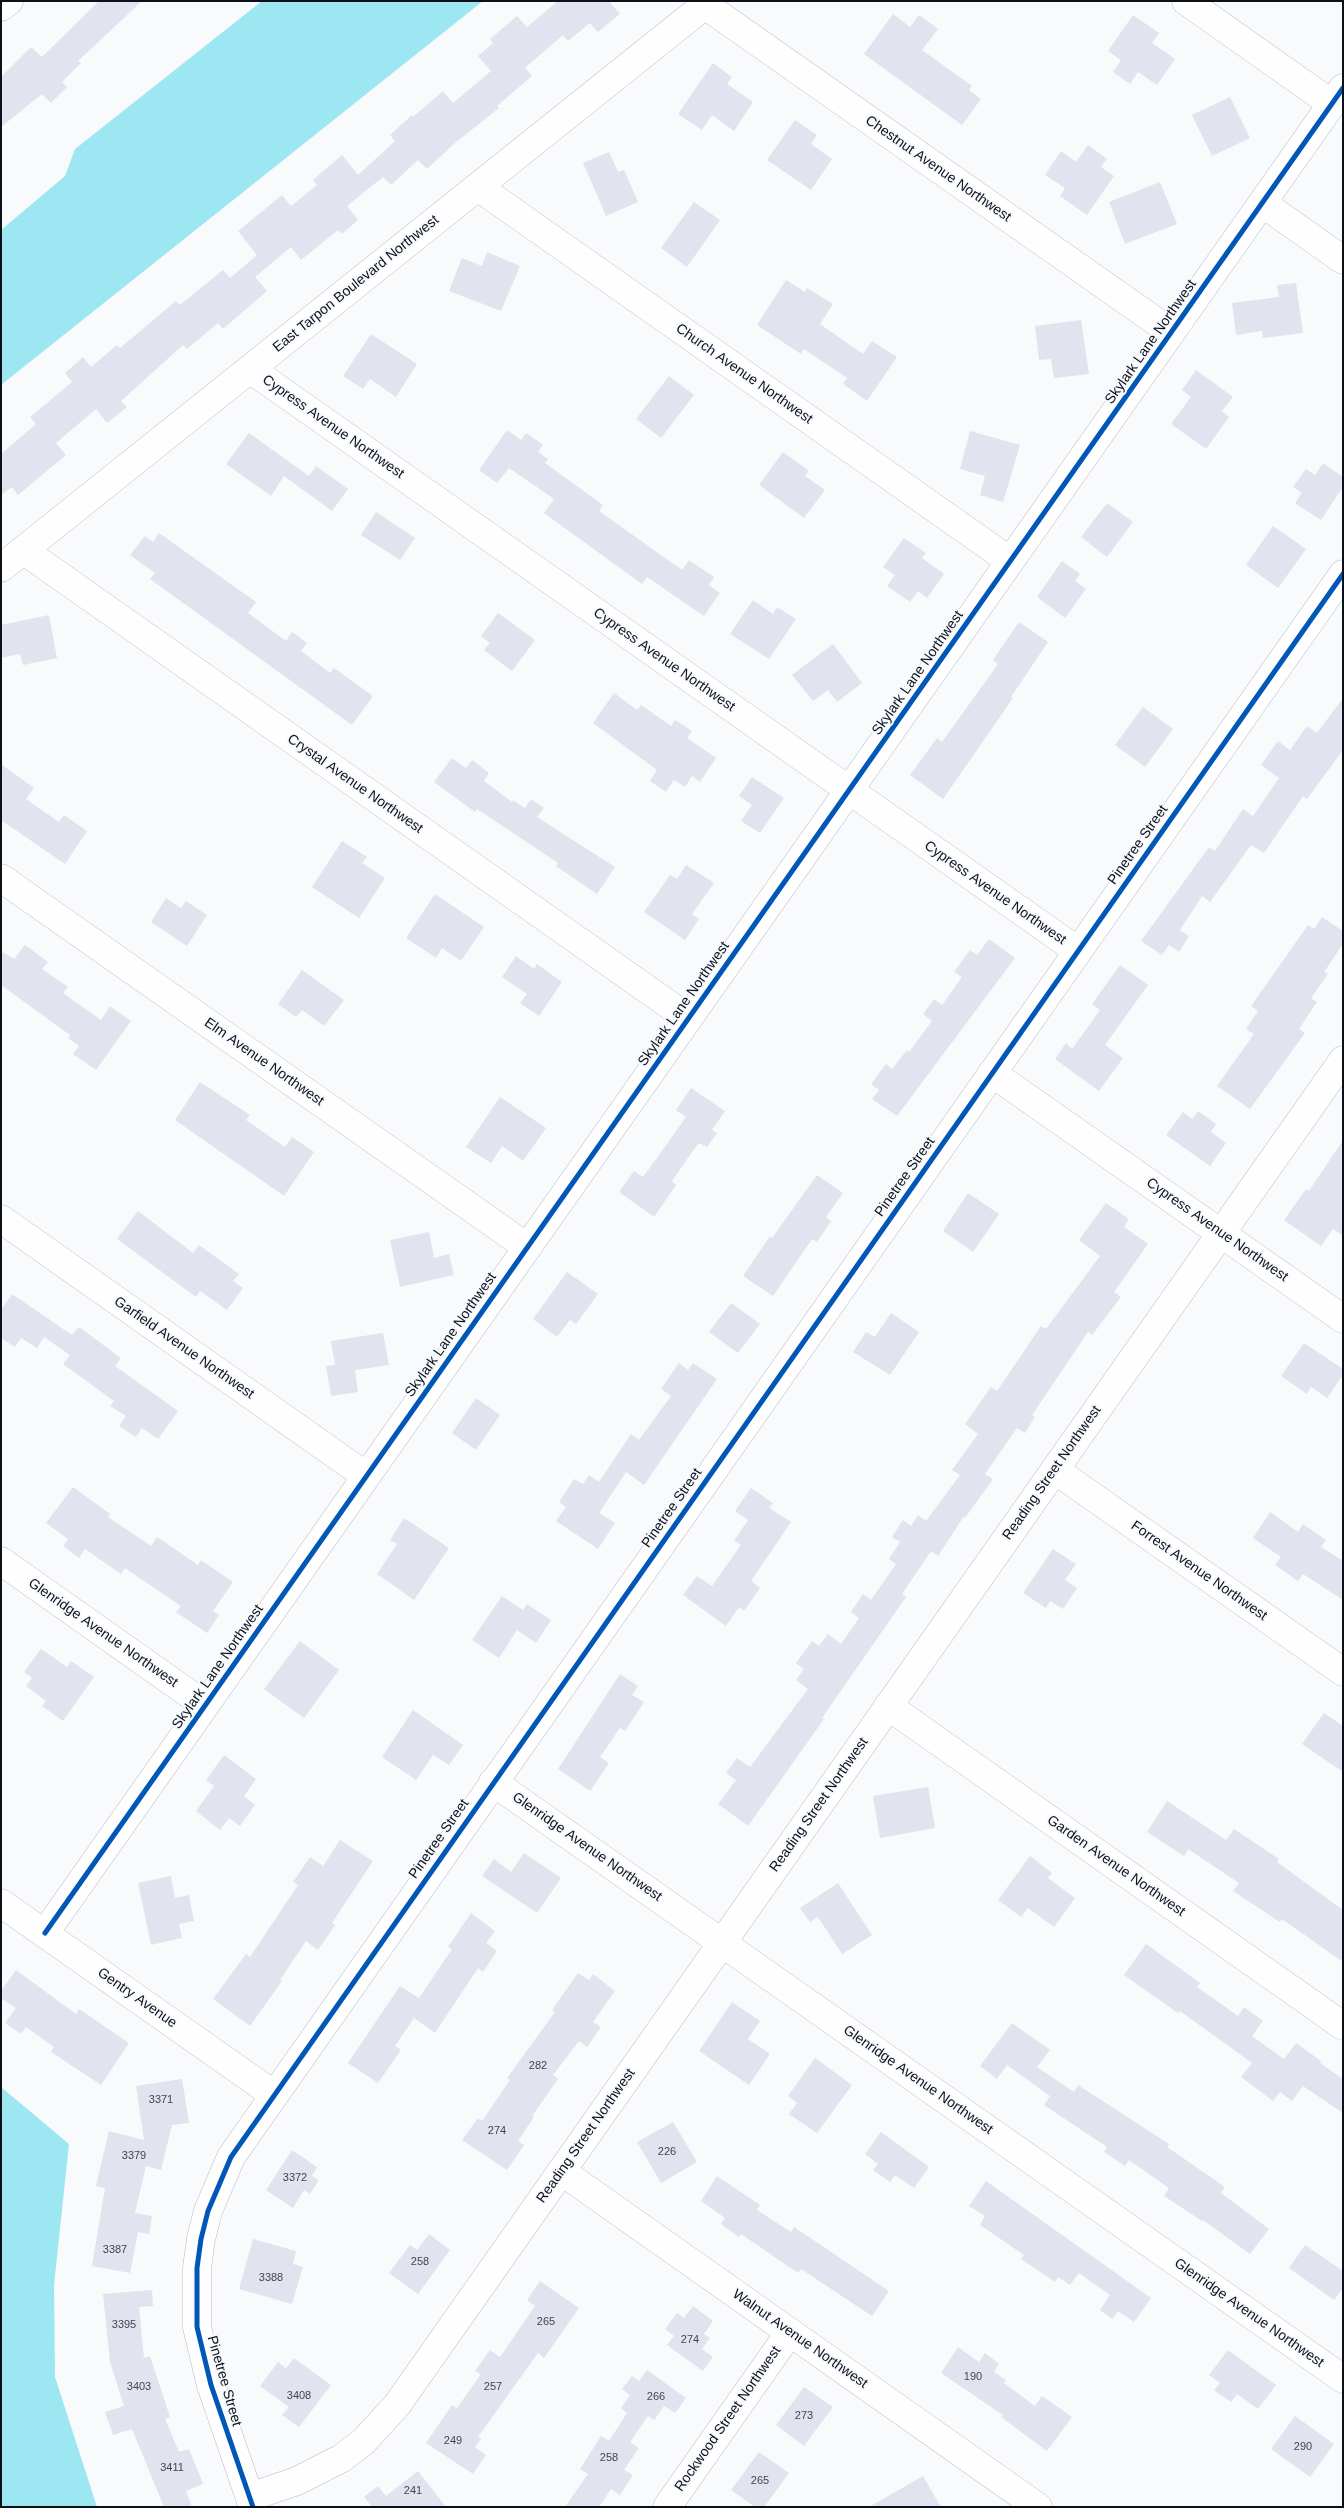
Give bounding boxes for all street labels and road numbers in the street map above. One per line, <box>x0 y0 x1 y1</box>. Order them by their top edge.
street label: Chestnut Avenue Northwest <box>862 112 1014 226</box>
street label: East Tarpon Boulevard Northwest <box>270 212 442 356</box>
street label: Skylark Lane Northwest <box>1102 277 1200 407</box>
street label: Church Avenue Northwest <box>672 320 816 428</box>
street label: Cypress Avenue Northwest <box>259 372 407 482</box>
street label: Cypress Avenue Northwest <box>590 605 738 715</box>
street label: Skylark Lane Northwest <box>869 608 967 738</box>
street label: Crystal Avenue Northwest <box>284 731 426 837</box>
street label: Pinetree Street <box>1104 802 1172 888</box>
street label: Cypress Avenue Northwest <box>921 838 1069 948</box>
street label: Skylark Lane Northwest <box>635 939 733 1069</box>
street label: Elm Avenue Northwest <box>201 1014 327 1110</box>
street label: Pinetree Street <box>871 1134 939 1220</box>
street label: Cypress Avenue Northwest <box>1143 1175 1291 1285</box>
street label: Skylark Lane Northwest <box>402 1270 500 1400</box>
street label: Garfield Avenue Northwest <box>111 1293 257 1403</box>
street label: Reading Street Northwest <box>999 1403 1105 1543</box>
street label: Pinetree Street <box>638 1465 706 1551</box>
street label: Forrest Avenue Northwest <box>1128 1518 1270 1624</box>
street label: Glenridge Avenue Northwest <box>25 1575 181 1691</box>
street label: Skylark Lane Northwest <box>169 1602 267 1732</box>
street label: Reading Street Northwest <box>766 1735 872 1875</box>
street label: Glenridge Avenue Northwest <box>509 1789 665 1905</box>
street label: Pinetree Street <box>405 1796 473 1882</box>
street label: Garden Avenue Northwest <box>1044 1812 1188 1920</box>
street label: Gentry Avenue <box>94 1964 180 2032</box>
street label: Glenridge Avenue Northwest <box>840 2022 996 2138</box>
street label: Reading Street Northwest <box>533 2066 639 2206</box>
street label: Glenridge Avenue Northwest <box>1171 2255 1327 2371</box>
street label: Walnut Avenue Northwest <box>729 2286 871 2392</box>
street label: Pinetree Street <box>203 2334 245 2428</box>
street label: Rockwood Street Northwest <box>671 2343 785 2495</box>

